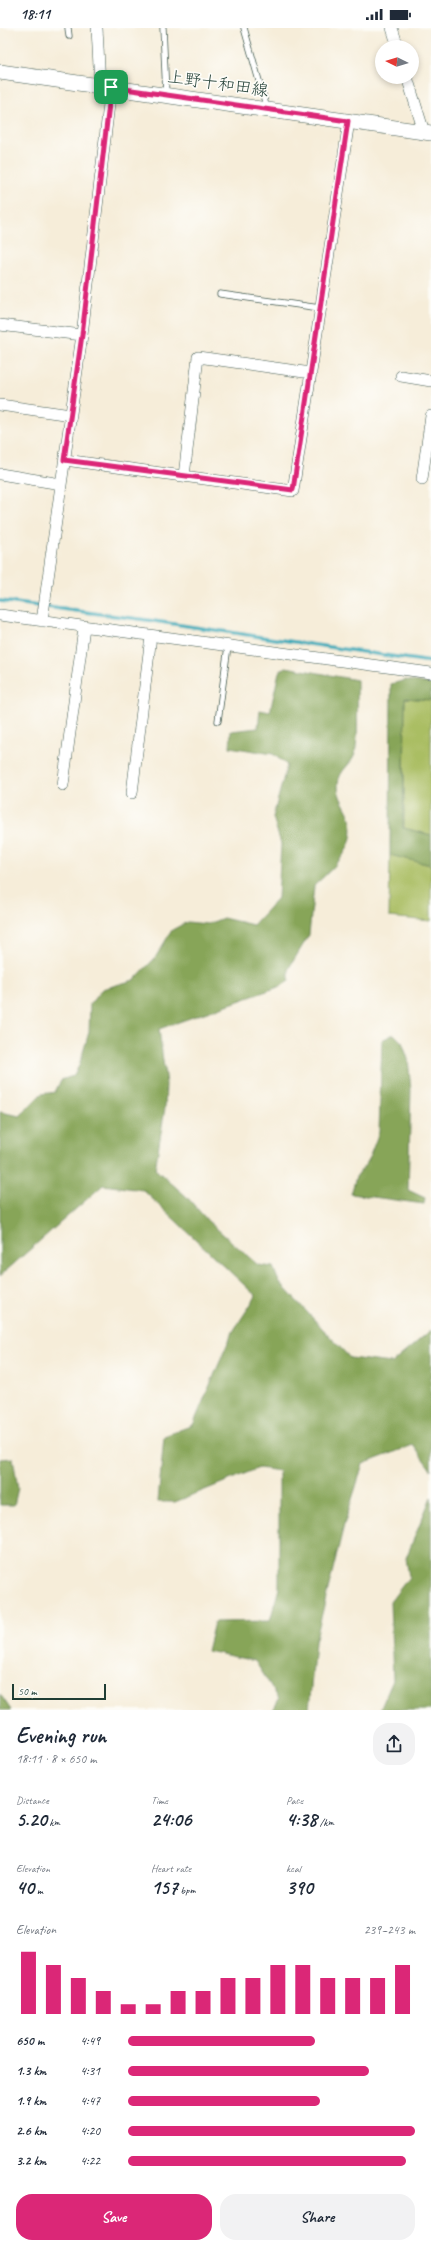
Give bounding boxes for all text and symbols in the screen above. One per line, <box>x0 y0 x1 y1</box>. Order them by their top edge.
text: 18:11 <box>20 5 50 24</box>
north arrow <box>375 40 419 84</box>
map controls <box>375 40 419 84</box>
street label: 上野十和田線 <box>166 66 270 101</box>
pin <box>94 70 128 104</box>
icon: arrive <box>100 76 122 98</box>
scale bar <box>12 1682 106 1701</box>
text: 50 m <box>18 1684 37 1698</box>
text: Evening run <box>16 1722 106 1750</box>
button: share <box>373 1723 415 1765</box>
text: 18:11 · 8 × 650 m <box>16 1751 97 1767</box>
text: Distance <box>16 1793 49 1807</box>
text: Time <box>151 1793 168 1807</box>
text: Pace <box>286 1793 303 1807</box>
text: 5.20 <box>16 1807 47 1832</box>
text: 24:06 <box>151 1807 191 1832</box>
text: 4:38 <box>286 1807 317 1832</box>
text: km <box>47 1815 60 1829</box>
text: /km <box>317 1815 334 1829</box>
text: Elevation <box>16 1861 50 1875</box>
text: Heart rate <box>151 1861 191 1875</box>
text: kcal <box>286 1861 301 1875</box>
text: 40 <box>16 1875 34 1900</box>
text: 157 <box>151 1875 178 1900</box>
text: 390 <box>286 1875 313 1900</box>
text: m <box>34 1883 43 1897</box>
text: bpm <box>178 1883 195 1897</box>
text: Elevation <box>16 1922 56 1938</box>
text: 239–243 m <box>364 1922 415 1938</box>
text: 650 m <box>16 2033 44 2049</box>
text: 4:49 <box>80 2033 100 2049</box>
text: 1.3 km <box>16 2063 46 2079</box>
text: 4:31 <box>80 2063 100 2079</box>
text: 1.9 km <box>16 2093 46 2109</box>
text: 4:47 <box>80 2093 100 2109</box>
text: 2.6 km <box>16 2123 47 2139</box>
text: 4:20 <box>80 2123 100 2139</box>
text: 3.2 km <box>16 2153 46 2169</box>
text: 4:22 <box>80 2153 100 2169</box>
button: Save <box>16 2194 212 2240</box>
button: Share <box>220 2194 415 2240</box>

